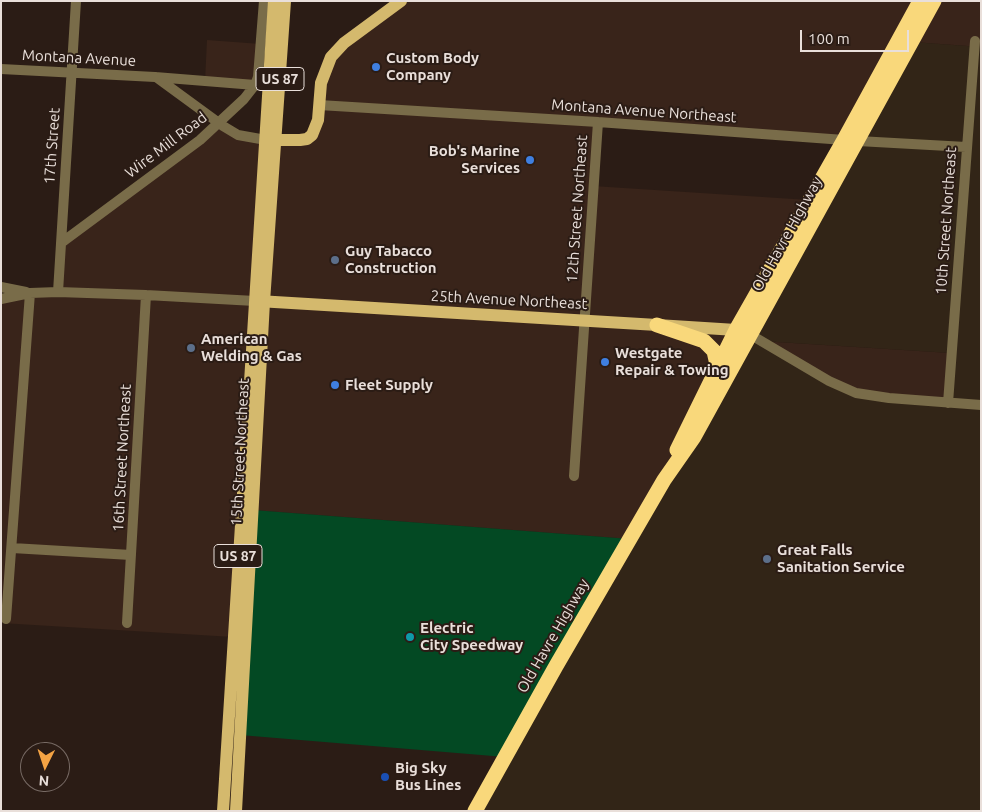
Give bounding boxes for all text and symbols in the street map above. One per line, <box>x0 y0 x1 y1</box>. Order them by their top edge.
scale bar <box>802 20 911 52</box>
text: 100 m <box>808 30 850 47</box>
street label: Montana Avenue <box>22 46 136 70</box>
place label: Custom Body Company <box>386 49 479 84</box>
marker: Custom Body Company <box>370 61 382 73</box>
road number: US 87 <box>256 68 304 90</box>
street label: Montana Avenue Northeast <box>551 96 737 126</box>
street label: 17th Street <box>40 107 64 185</box>
street label: Wire Mill Road <box>122 108 210 182</box>
street label: 12th Street Northeast <box>563 134 591 284</box>
place label: Bob's Marine Services <box>429 142 520 177</box>
street label: 10th Street Northeast <box>932 146 960 296</box>
marker: Bob's Marine Services <box>524 154 536 166</box>
street label: Old Havre Highway <box>748 173 826 295</box>
place label: Guy Tabacco Construction <box>345 242 437 277</box>
marker: Guy Tabacco Construction <box>329 254 341 266</box>
street label: 25th Avenue Northeast <box>430 287 588 313</box>
place label: American Welding & Gas <box>201 330 302 365</box>
marker: American Welding & Gas <box>185 342 197 354</box>
place label: Westgate Repair & Towing <box>615 344 729 379</box>
marker: Westgate Repair & Towing <box>599 356 611 368</box>
place label: Fleet Supply <box>345 376 433 394</box>
street label: 15th Street Northeast <box>227 378 253 526</box>
marker: Fleet Supply <box>329 379 341 391</box>
street label: 16th Street Northeast <box>109 384 135 532</box>
place label: Great Falls Sanitation Service <box>777 541 905 576</box>
road number: US 87 <box>214 544 262 568</box>
marker: Great Falls Sanitation Service <box>761 553 773 565</box>
street label: Old Havre Highway <box>513 576 593 696</box>
place label: Electric City Speedway <box>420 619 523 654</box>
marker: Electric City Speedway <box>404 631 416 643</box>
north arrow <box>20 742 70 792</box>
place label: Big Sky Bus Lines <box>395 759 461 794</box>
marker: Big Sky Bus Lines <box>379 771 391 783</box>
text: N <box>38 773 50 789</box>

